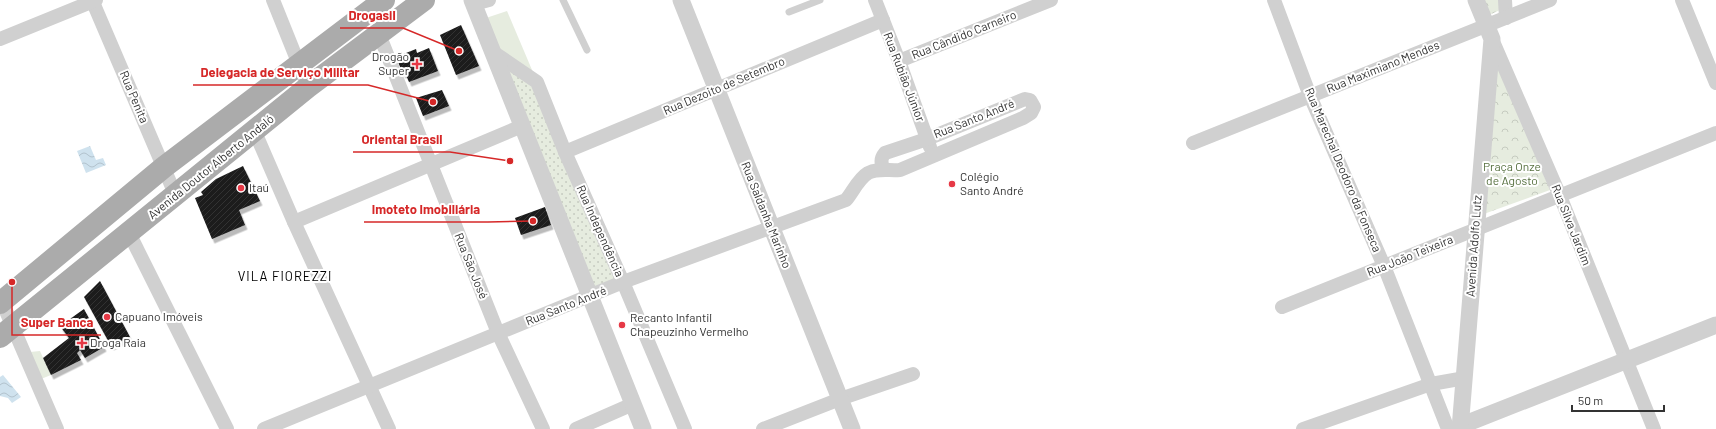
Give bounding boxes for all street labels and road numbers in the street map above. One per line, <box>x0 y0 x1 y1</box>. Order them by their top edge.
street label: Rua Cândido Carneiro <box>909 7 1018 61</box>
street label: Rua Rubião Júnior <box>881 30 929 124</box>
street label: Rua Maximiano Mendes <box>1324 37 1441 95</box>
street label: Rua Dezoito de Setembro <box>661 53 787 117</box>
street label: Rua Penita <box>118 68 152 125</box>
street label: Rua Marechal Deodoro da Fonseca <box>1303 85 1385 254</box>
street label: Rua Santo André <box>931 95 1016 141</box>
street label: Avenida Doutor Alberto Andaló <box>145 111 276 221</box>
street label: Rua Saldanha Marinho <box>739 159 795 270</box>
street label: Rua Silva Jardim <box>1549 182 1595 267</box>
street label: Rua Independência <box>574 183 627 279</box>
street label: Avenida Adolfo Lutz <box>1462 195 1484 297</box>
street label: Rua São José <box>452 231 492 301</box>
street label: Rua João Teixeira <box>1365 231 1455 279</box>
street label: Rua Santo André <box>523 282 608 328</box>

